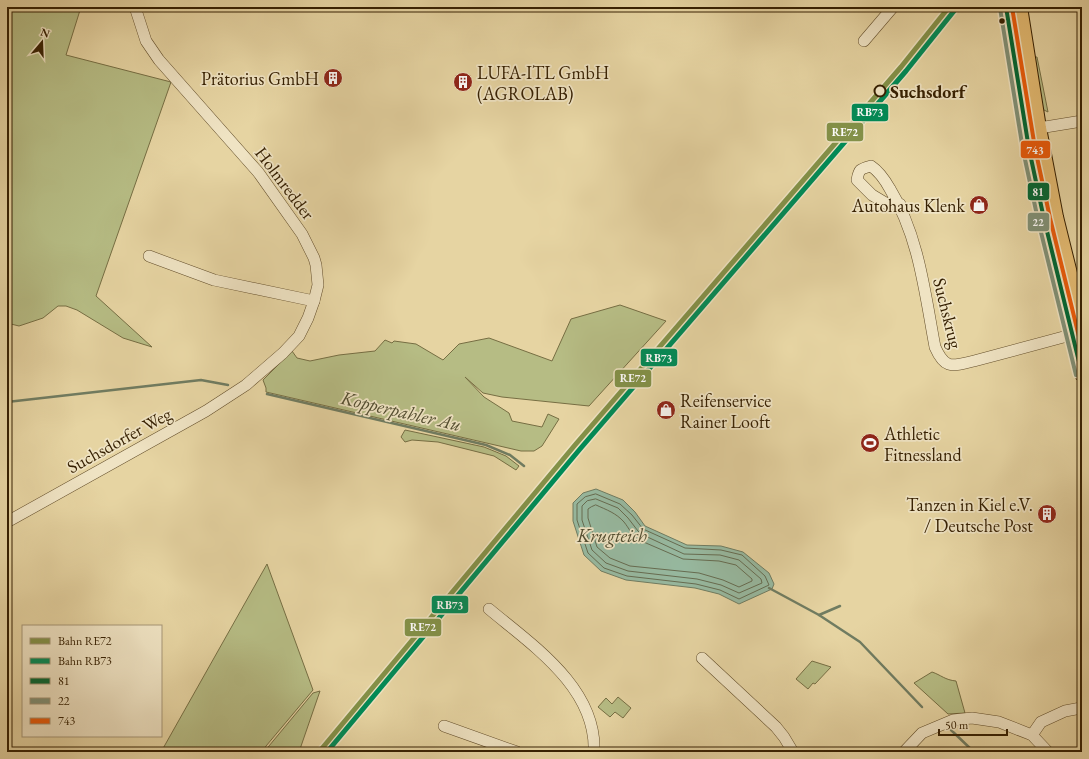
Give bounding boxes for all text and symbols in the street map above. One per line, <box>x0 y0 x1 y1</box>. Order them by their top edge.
unlabelled marker <box>997 16 1007 26</box>
north arrow <box>22 22 62 62</box>
text: N <box>39 24 52 41</box>
place label: LUFA-ITL GmbH (AGROLAB) <box>477 61 609 105</box>
place label: Prätorius GmbH <box>201 67 319 90</box>
building icon: Prätorius GmbH <box>322 67 344 89</box>
building icon: LUFA-ITL GmbH (AGROLAB) <box>452 71 474 93</box>
place label: Suchsdorf <box>890 80 968 103</box>
marker: Suchsdorf <box>873 84 887 98</box>
line badge: RB73 <box>851 103 889 122</box>
text: RB73 <box>857 105 884 119</box>
line badge: RE72 <box>826 122 864 142</box>
text: RE72 <box>832 125 858 139</box>
line badge: 743 <box>1020 140 1051 159</box>
street label: Holmredder <box>250 142 320 224</box>
text: 743 <box>1026 143 1044 157</box>
line badge: 81 <box>1027 182 1050 201</box>
text: 81 <box>1032 185 1044 199</box>
place label: Autohaus Klenk <box>851 194 966 217</box>
shop icon: Autohaus Klenk <box>968 194 990 216</box>
line badge: 22 <box>1027 212 1050 232</box>
text: 22 <box>1032 215 1044 229</box>
street label: Suchskrug <box>928 275 968 351</box>
line badge: RB73 <box>640 348 678 367</box>
text: RB73 <box>646 351 673 365</box>
line badge: RE72 <box>614 369 652 388</box>
text: RE72 <box>620 371 646 385</box>
water label: Kopperpahler Au <box>338 385 463 437</box>
place label: Reifenservice Rainer Looft <box>680 389 771 433</box>
shop icon: Reifenservice Rainer Looft <box>655 399 677 421</box>
street label: Suchsdorfer Weg <box>63 402 175 478</box>
place label: Athletic Fitnessland <box>883 422 962 466</box>
sports icon: Athletic Fitnessland <box>859 432 881 454</box>
place label: Tanzen in Kiel e.V. / Deutsche Post <box>906 493 1033 537</box>
building icon: Tanzen in Kiel e.V. / Deutsche Post <box>1036 503 1058 525</box>
water label: Krugteich <box>576 523 647 548</box>
line badge: RB73 <box>431 595 469 614</box>
text: RB73 <box>437 598 464 612</box>
line badge: RE72 <box>404 618 442 637</box>
text: RE72 <box>410 620 436 634</box>
legend <box>22 625 162 737</box>
text: Bahn RE72 <box>58 633 112 649</box>
text: Bahn RB73 <box>58 653 112 669</box>
text: 81 <box>58 673 70 689</box>
text: 22 <box>58 693 70 709</box>
scale bar <box>939 711 1007 737</box>
text: 743 <box>58 713 76 729</box>
text: 50 m <box>945 717 969 733</box>

